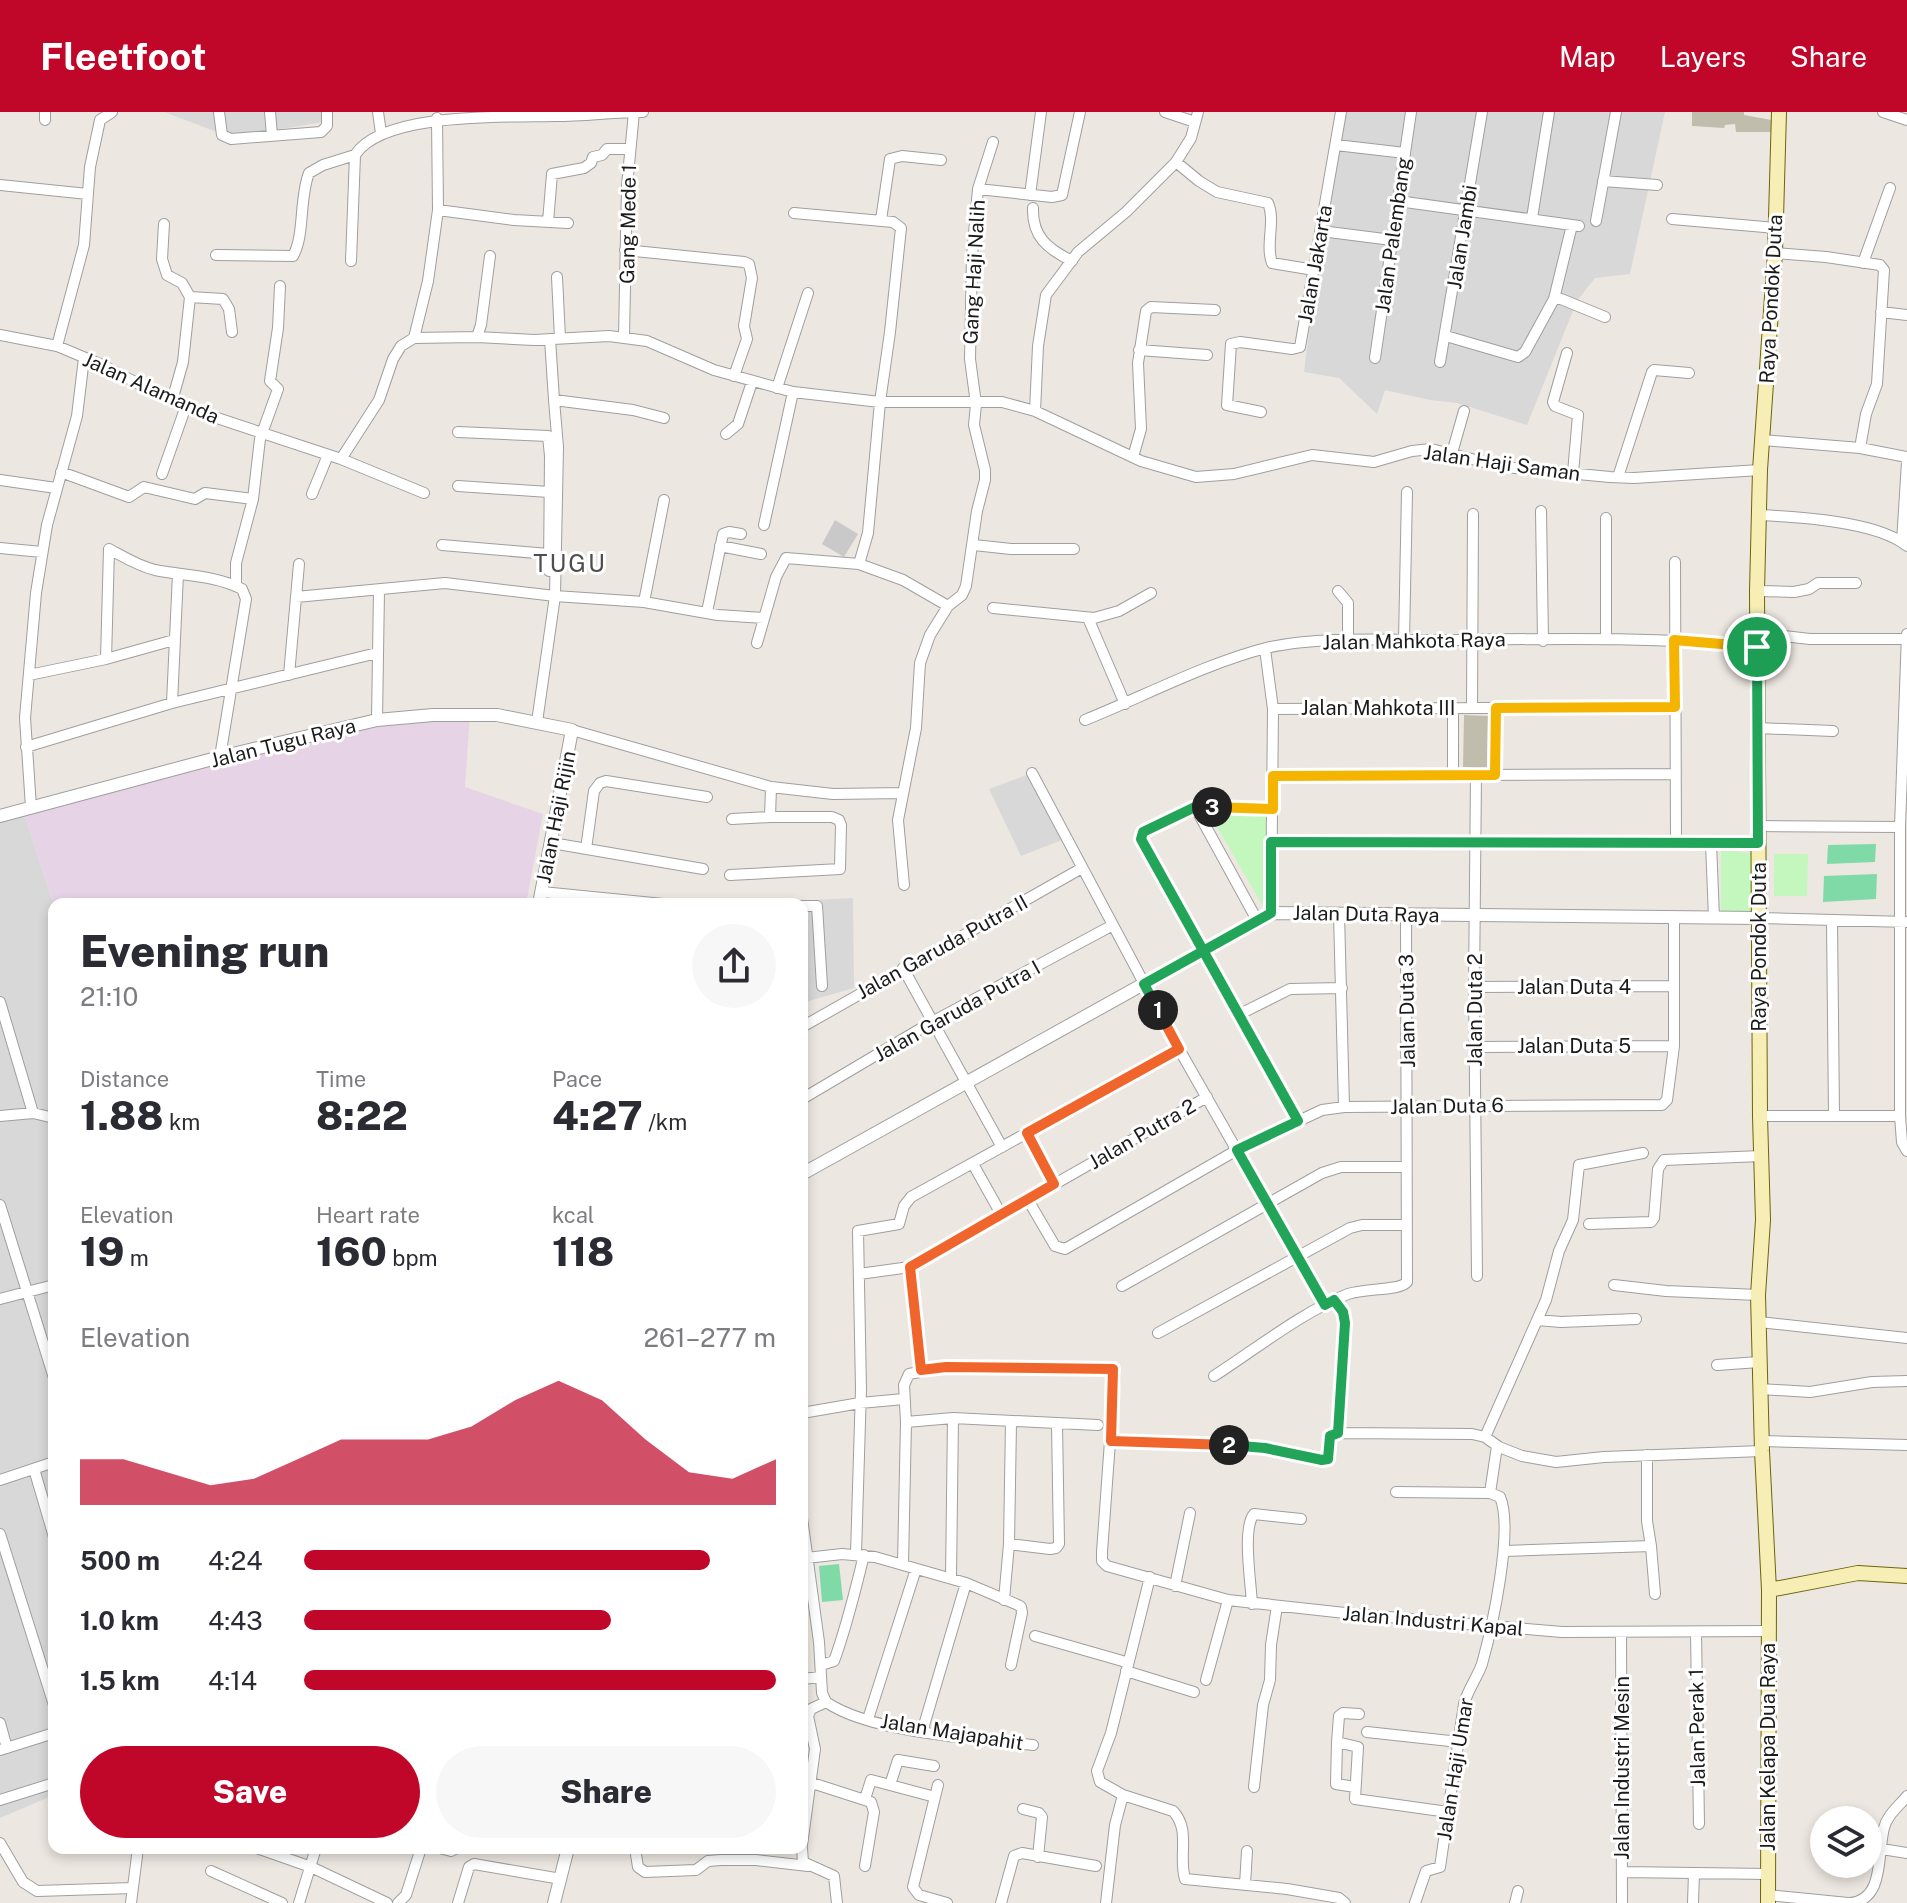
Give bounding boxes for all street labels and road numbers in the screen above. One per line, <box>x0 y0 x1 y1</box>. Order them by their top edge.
street label: Jalan Palembang <box>1370 156 1416 314</box>
street label: Gang Mede 1 <box>615 164 641 284</box>
street label: Jalan Jambi <box>1442 183 1482 291</box>
street label: Gang Haji Nalih <box>958 199 990 345</box>
street label: Jalan Jakarta <box>1293 203 1337 325</box>
street label: Raya Pondok Duta <box>1755 214 1787 384</box>
street label: Jalan Alamanda <box>79 347 223 429</box>
street label: Jalan Haji Saman <box>1422 440 1582 486</box>
street label: Jalan Mahkota Raya <box>1322 627 1506 655</box>
street label: Jalan Mahkota III <box>1301 696 1455 720</box>
street label: Jalan Tugu Raya <box>208 713 358 773</box>
street label: Jalan Haji Rijin <box>531 749 581 885</box>
street label: Raya Pondok Duta <box>1747 862 1771 1032</box>
street label: Jalan Garuda Putra II <box>852 890 1032 1004</box>
street label: Jalan Duta Raya <box>1292 901 1440 927</box>
street label: Jalan Duta 2 <box>1463 953 1487 1067</box>
street label: Jalan Duta 3 <box>1394 954 1420 1068</box>
street label: Jalan Garuda Putra I <box>870 955 1044 1067</box>
street label: Jalan Duta 4 <box>1517 975 1631 999</box>
street label: Jalan Duta 5 <box>1517 1034 1631 1058</box>
street label: Jalan Duta 6 <box>1390 1093 1504 1119</box>
street label: Jalan Putra 2 <box>1084 1094 1200 1174</box>
street label: Jalan Industri Kapal <box>1341 1601 1525 1641</box>
street label: Jalan Kelapa Dua Raya <box>1756 1643 1780 1851</box>
street label: Jalan Perak 1 <box>1684 1668 1710 1788</box>
street label: Jalan Industri Mesin <box>1610 1676 1634 1860</box>
street label: Jalan Haji Umar <box>1432 1696 1478 1842</box>
street label: Jalan Majapahit <box>879 1709 1025 1755</box>

